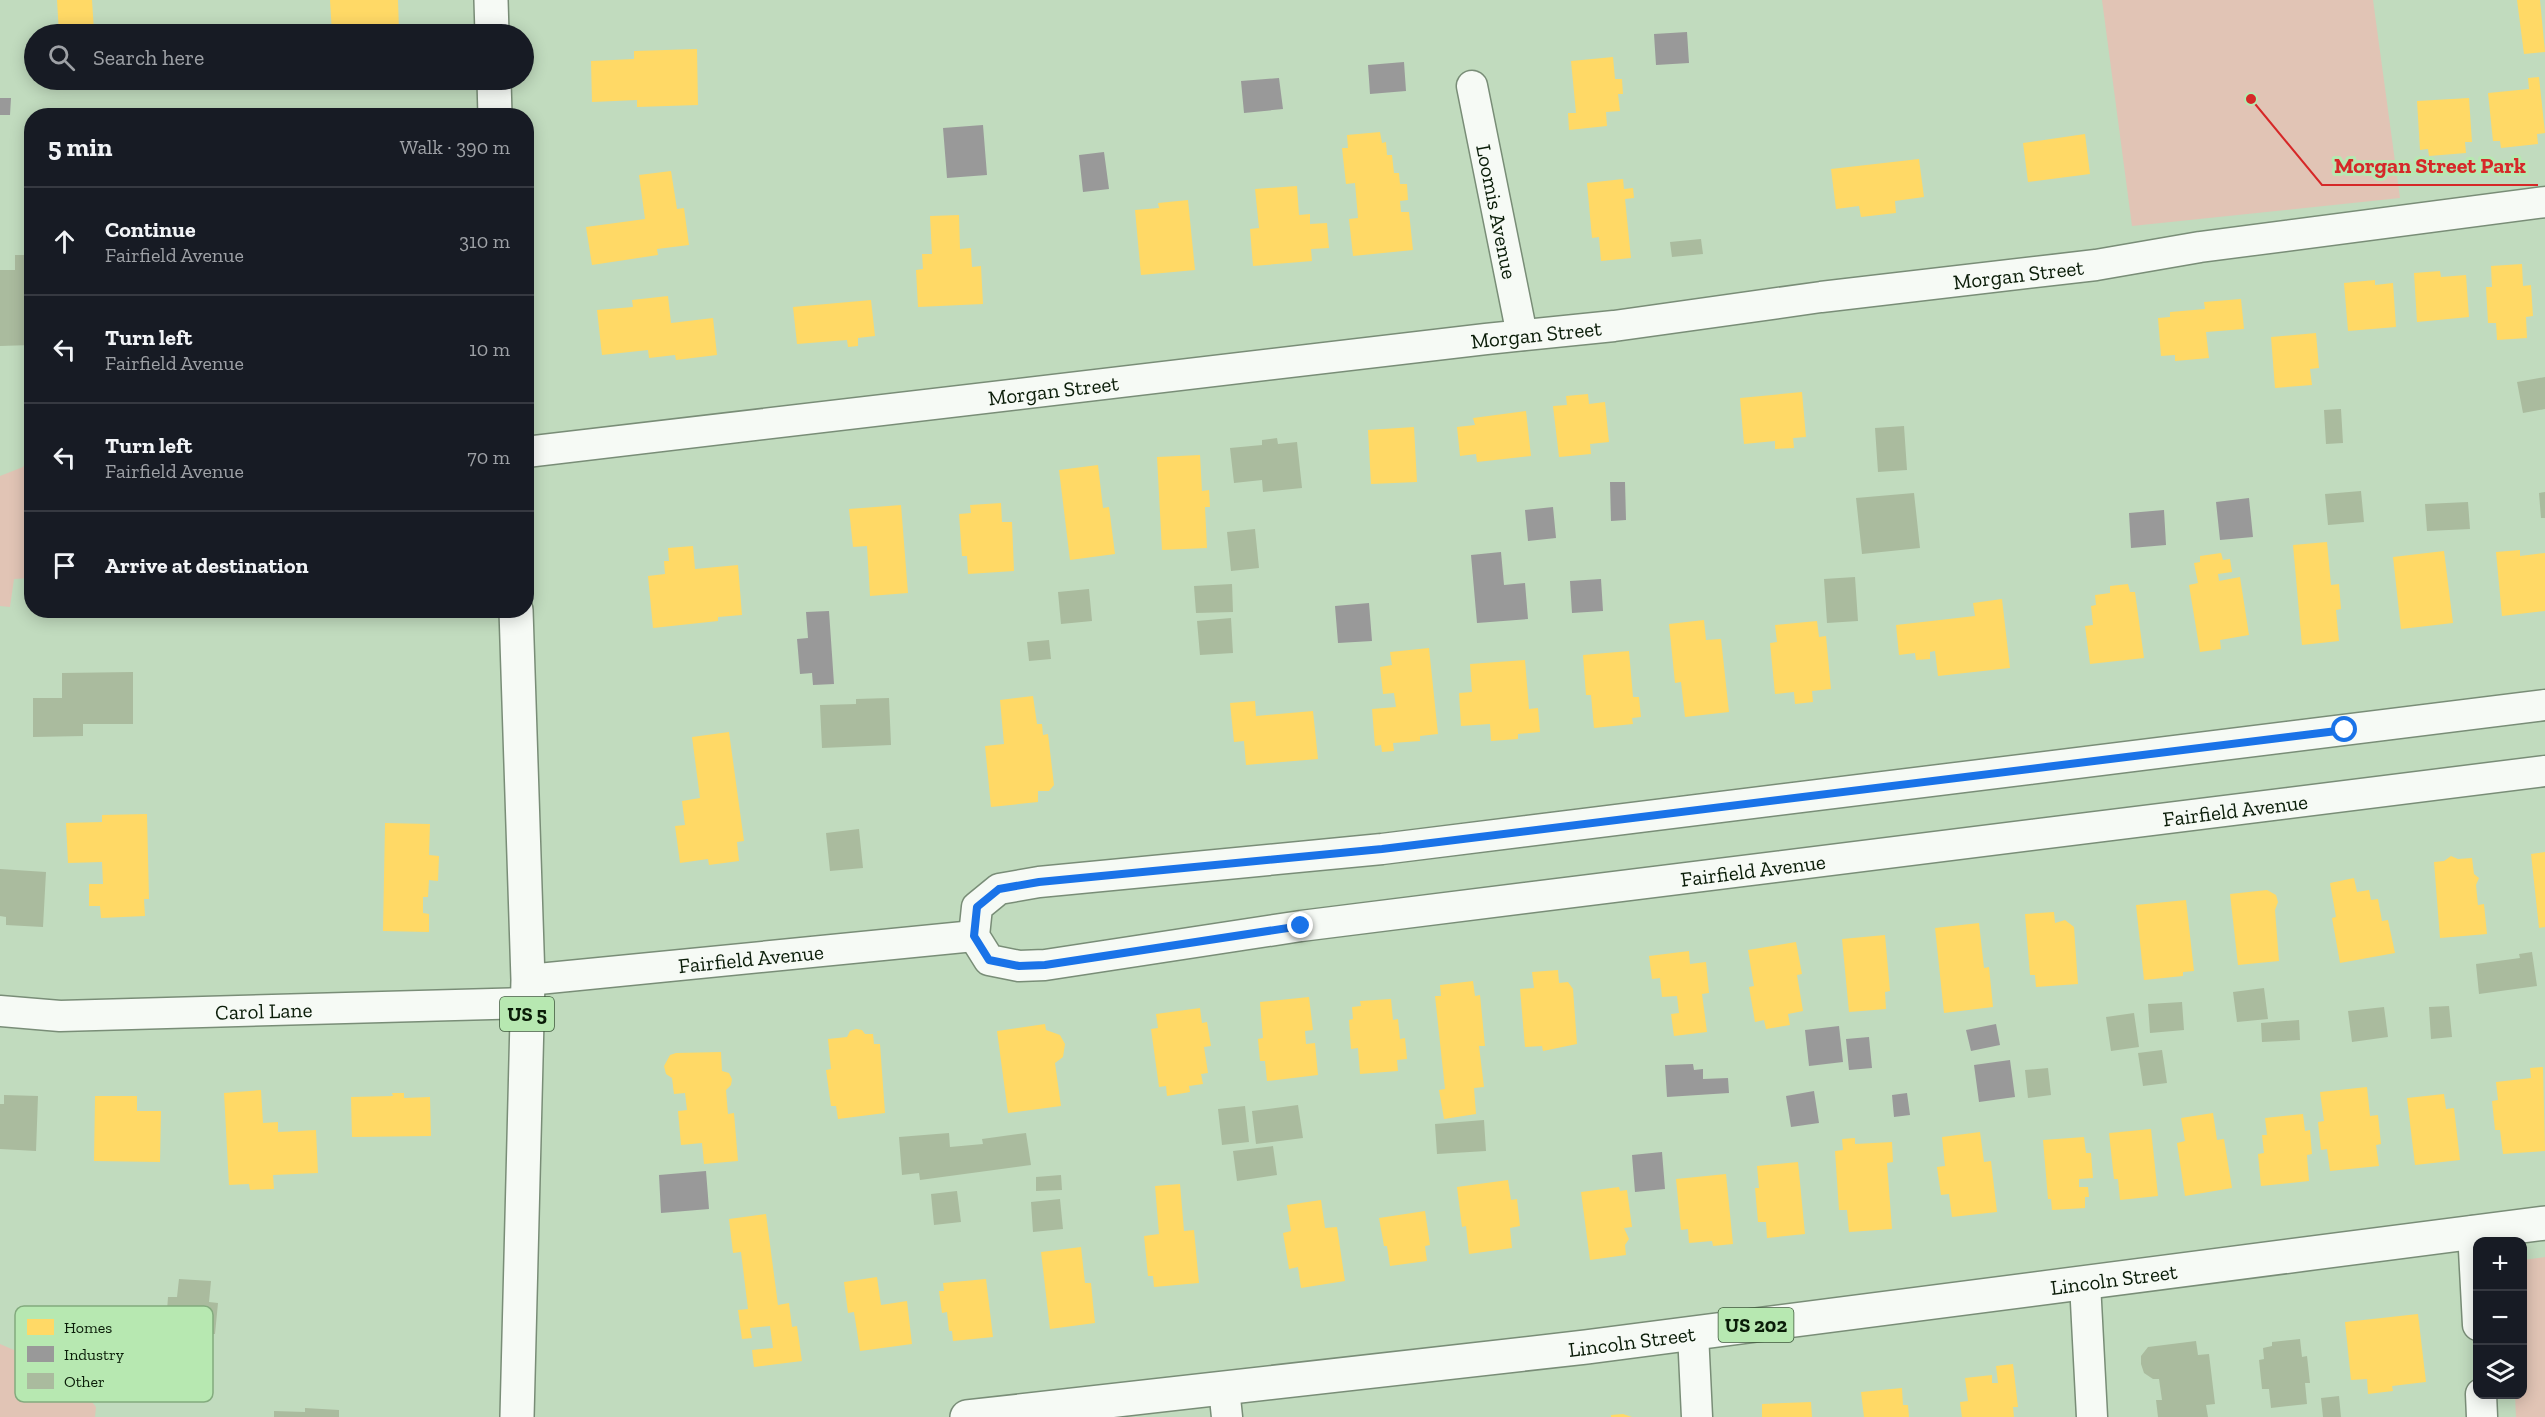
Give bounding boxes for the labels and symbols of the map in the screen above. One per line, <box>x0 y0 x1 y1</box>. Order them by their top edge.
street label: Loomis Avenue <box>1471 142 1523 281</box>
callout: Morgan Street Park <box>2322 145 2538 185</box>
text: Morgan Street Park <box>2334 152 2526 179</box>
street label: Morgan Street <box>1952 254 2085 294</box>
street label: Morgan Street <box>1469 315 1603 353</box>
street label: Morgan Street <box>987 370 1120 410</box>
route start <box>2331 716 2357 742</box>
street label: Fairfield Avenue <box>2161 788 2309 831</box>
street label: Fairfield Avenue <box>1679 848 1827 891</box>
route end <box>1287 912 1313 938</box>
street label: Fairfield Avenue <box>677 938 825 978</box>
street label: Carol Lane <box>215 996 313 1024</box>
road number: US 5 <box>500 997 554 1031</box>
street label: Lincoln Street <box>2049 1258 2179 1299</box>
legend <box>15 1306 213 1402</box>
road number: US 202 <box>1718 1308 1794 1342</box>
text: Homes <box>64 1318 112 1337</box>
street label: Lincoln Street <box>1567 1320 1697 1361</box>
text: Industry <box>64 1345 125 1364</box>
text: Other <box>64 1372 105 1391</box>

